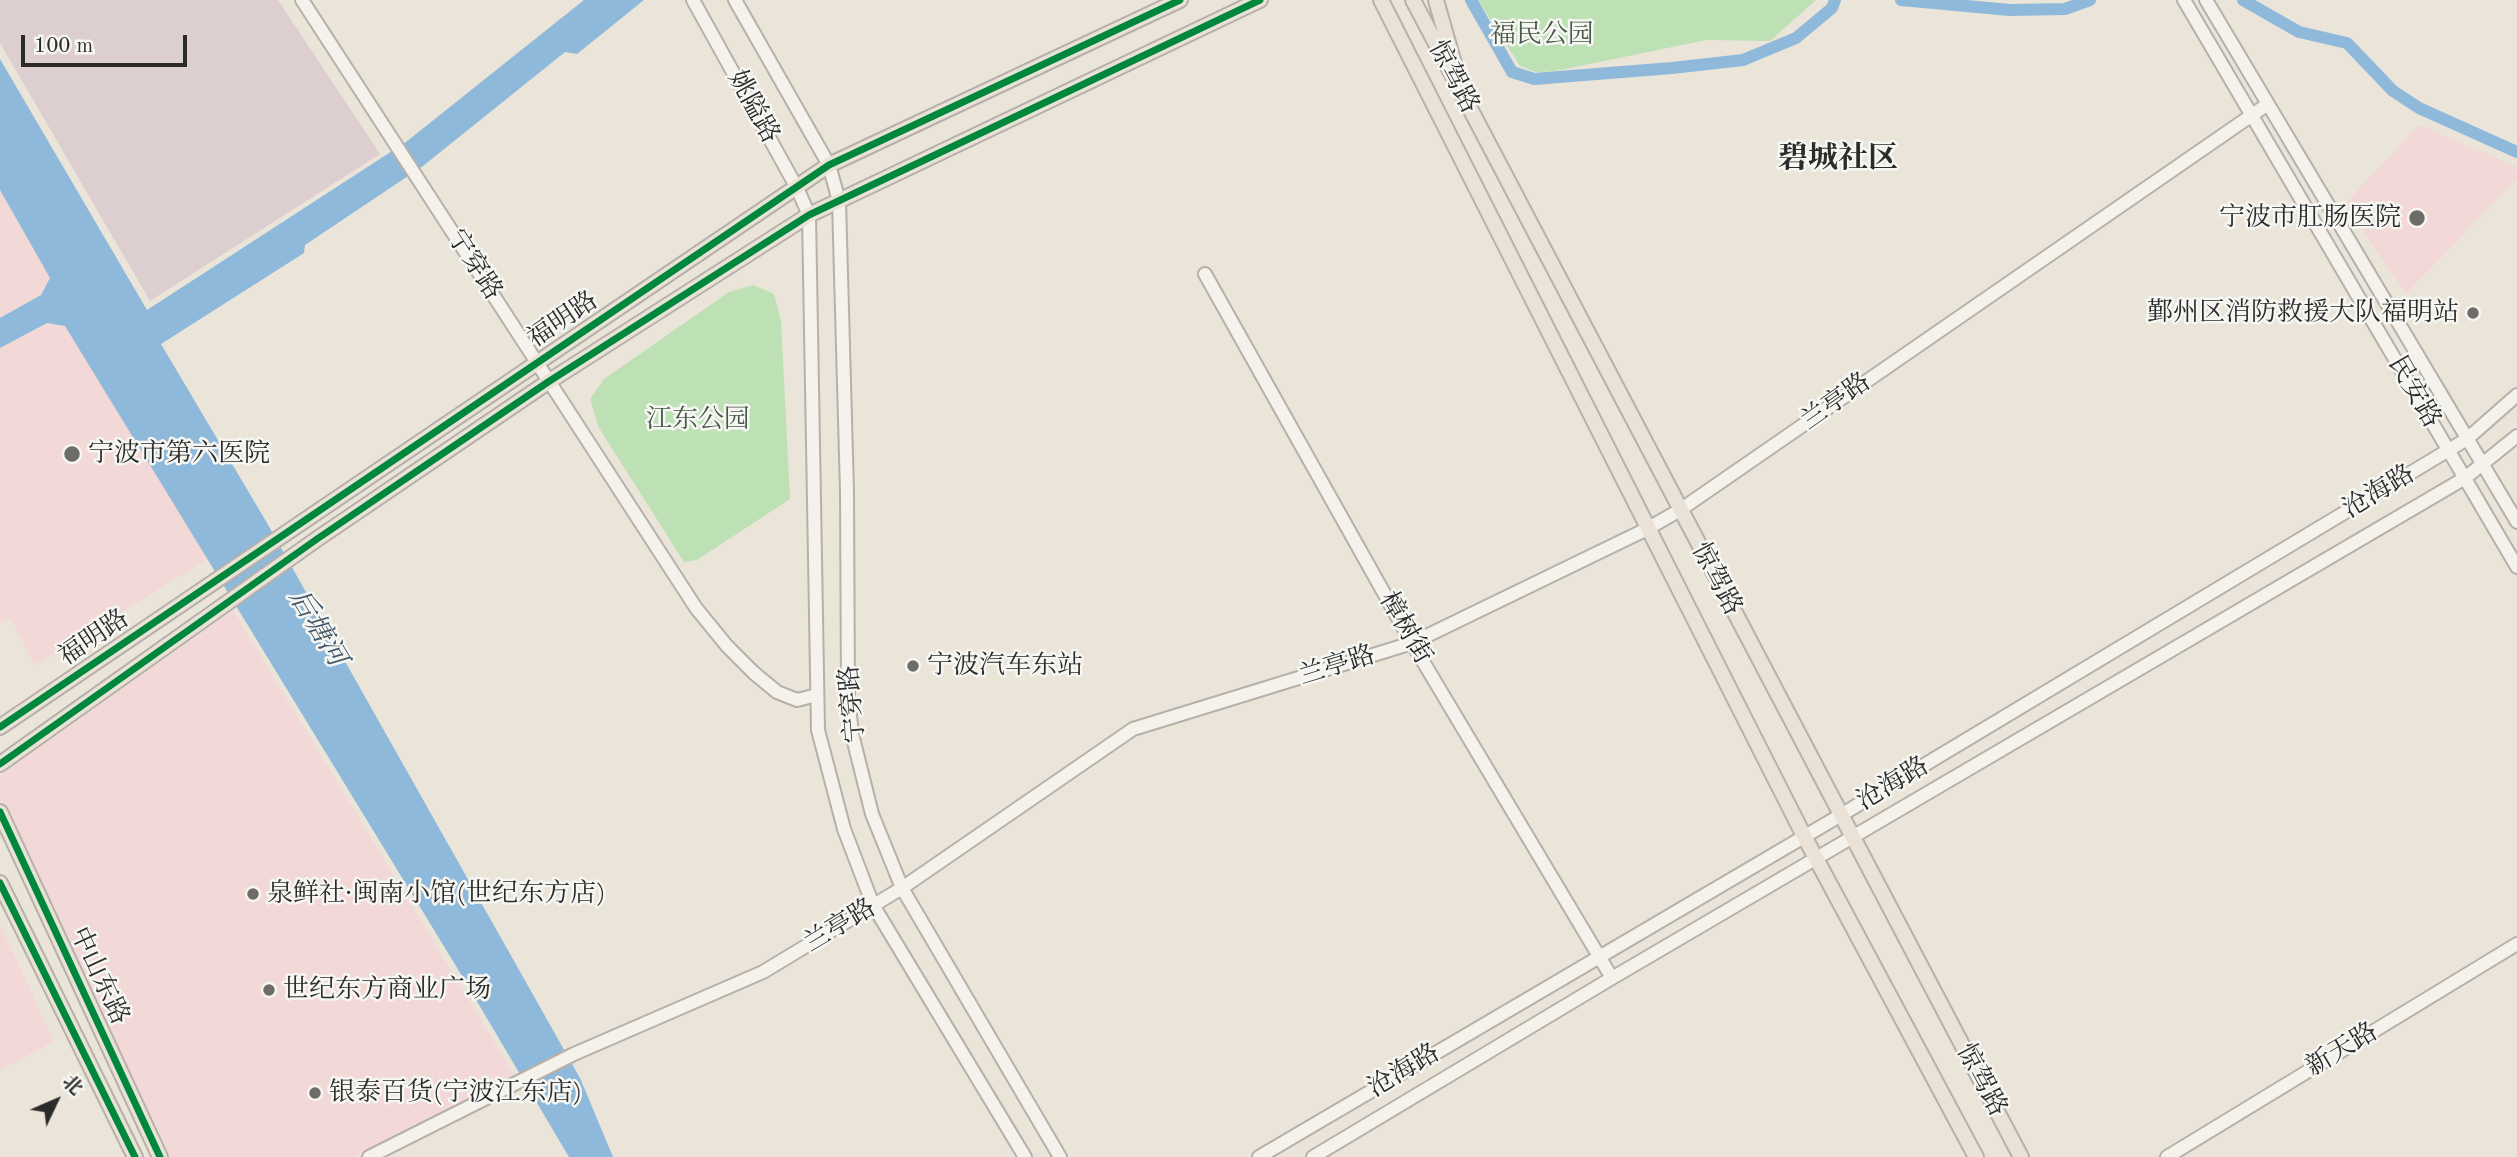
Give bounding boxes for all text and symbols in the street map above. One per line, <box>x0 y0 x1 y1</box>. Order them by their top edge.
park label: 福民公园 <box>1490 19 1594 51</box>
scale bar <box>24 21 191 65</box>
street label: 惊驾路 <box>1421 35 1485 119</box>
text: 100 m <box>34 36 93 57</box>
street label: 姚隘路 <box>720 65 786 149</box>
district label: 碧城社区 <box>1778 141 1898 177</box>
place label: 宁波市肛肠医院 <box>2219 202 2401 234</box>
marker: 宁波市肛肠医院 <box>2407 208 2427 228</box>
street label: 宁穿路 <box>440 224 508 306</box>
street label: 福明路 <box>522 285 604 355</box>
place label: 鄞州区消防救援大队福明站 <box>2147 297 2459 329</box>
marker: 鄞州区消防救援大队福明站 <box>2465 305 2481 321</box>
street label: 民安路 <box>2381 350 2447 434</box>
street label: 兰亭路 <box>1795 367 1877 437</box>
park label: 江东公园 <box>646 404 750 436</box>
place label: 宁波市第六医院 <box>88 438 270 470</box>
marker: 宁波市第六医院 <box>62 444 82 464</box>
street label: 沧海路 <box>2338 459 2420 525</box>
street label: 惊驾路 <box>1684 537 1748 621</box>
water label: 后塘河 <box>281 583 353 673</box>
street label: 樟树街 <box>1372 586 1438 670</box>
street label: 福明路 <box>53 603 135 673</box>
street label: 兰亭路 <box>1295 640 1379 692</box>
place label: 宁波汽车东站 <box>927 650 1083 682</box>
marker: 宁波汽车东站 <box>905 658 921 674</box>
street label: 宁穿路 <box>834 664 872 744</box>
street label: 沧海路 <box>1852 751 1934 817</box>
place label: 泉鲜社·闽南小馆(世纪东方店) <box>267 878 606 910</box>
marker: 泉鲜社·闽南小馆(世纪东方店) <box>245 886 261 902</box>
street label: 兰亭路 <box>799 893 881 959</box>
street label: 中山东路 <box>63 922 135 1030</box>
place label: 世纪东方商业广场 <box>283 974 491 1006</box>
marker: 世纪东方商业广场 <box>261 982 277 998</box>
street label: 新天路 <box>2301 1017 2383 1083</box>
street label: 沧海路 <box>1363 1038 1445 1104</box>
street label: 惊驾路 <box>1949 1038 2013 1122</box>
north arrow <box>21 1066 91 1136</box>
text: 北 <box>58 1073 85 1099</box>
place label: 银泰百货(宁波江东店) <box>329 1077 582 1109</box>
marker: 银泰百货(宁波江东店) <box>307 1085 323 1101</box>

